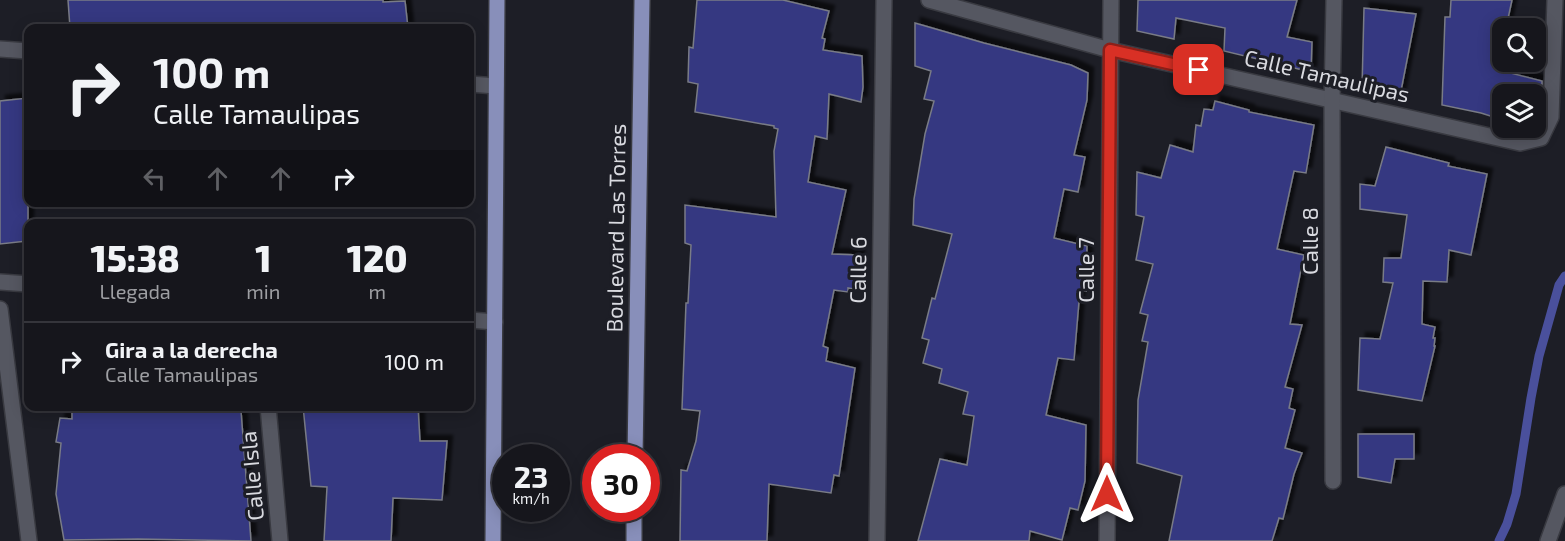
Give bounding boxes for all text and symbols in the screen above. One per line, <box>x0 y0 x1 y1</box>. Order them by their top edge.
map controls <box>1492 18 1546 138</box>
button: search <box>1492 18 1546 72</box>
street label: Calle Tamaulipas <box>1242 43 1412 107</box>
pin <box>1173 44 1224 95</box>
text: 100 m <box>153 46 270 96</box>
icon: right <box>54 48 132 126</box>
icon: arrive <box>1182 53 1215 86</box>
button: layers <box>1492 84 1546 138</box>
text: Calle Tamaulipas <box>153 97 360 129</box>
street label: Boulevard Las Torres <box>600 123 630 333</box>
icon: left <box>138 162 171 195</box>
icon: ahead <box>201 162 234 195</box>
icon: ahead <box>264 162 297 195</box>
icon: right <box>327 162 360 195</box>
street label: Calle 8 <box>1296 207 1322 275</box>
text: 15:38 <box>90 236 180 279</box>
text: 1 <box>255 236 271 279</box>
text: 120 <box>347 236 408 279</box>
street label: Calle 6 <box>843 236 871 304</box>
street label: Calle 7 <box>1072 237 1098 303</box>
text: Llegada <box>99 279 171 303</box>
text: min <box>246 279 280 303</box>
text: m <box>368 279 386 303</box>
text: Gira a la derecha <box>105 336 278 362</box>
icon: right <box>54 345 87 378</box>
text: 100 m <box>385 348 444 374</box>
text: Calle Tamaulipas <box>105 362 258 386</box>
street label: Calle Isla <box>234 430 268 522</box>
speed limit sign: 30 <box>582 444 660 522</box>
text: 23 <box>514 458 548 494</box>
position arrow <box>1075 462 1139 526</box>
text: km/h <box>512 489 550 507</box>

